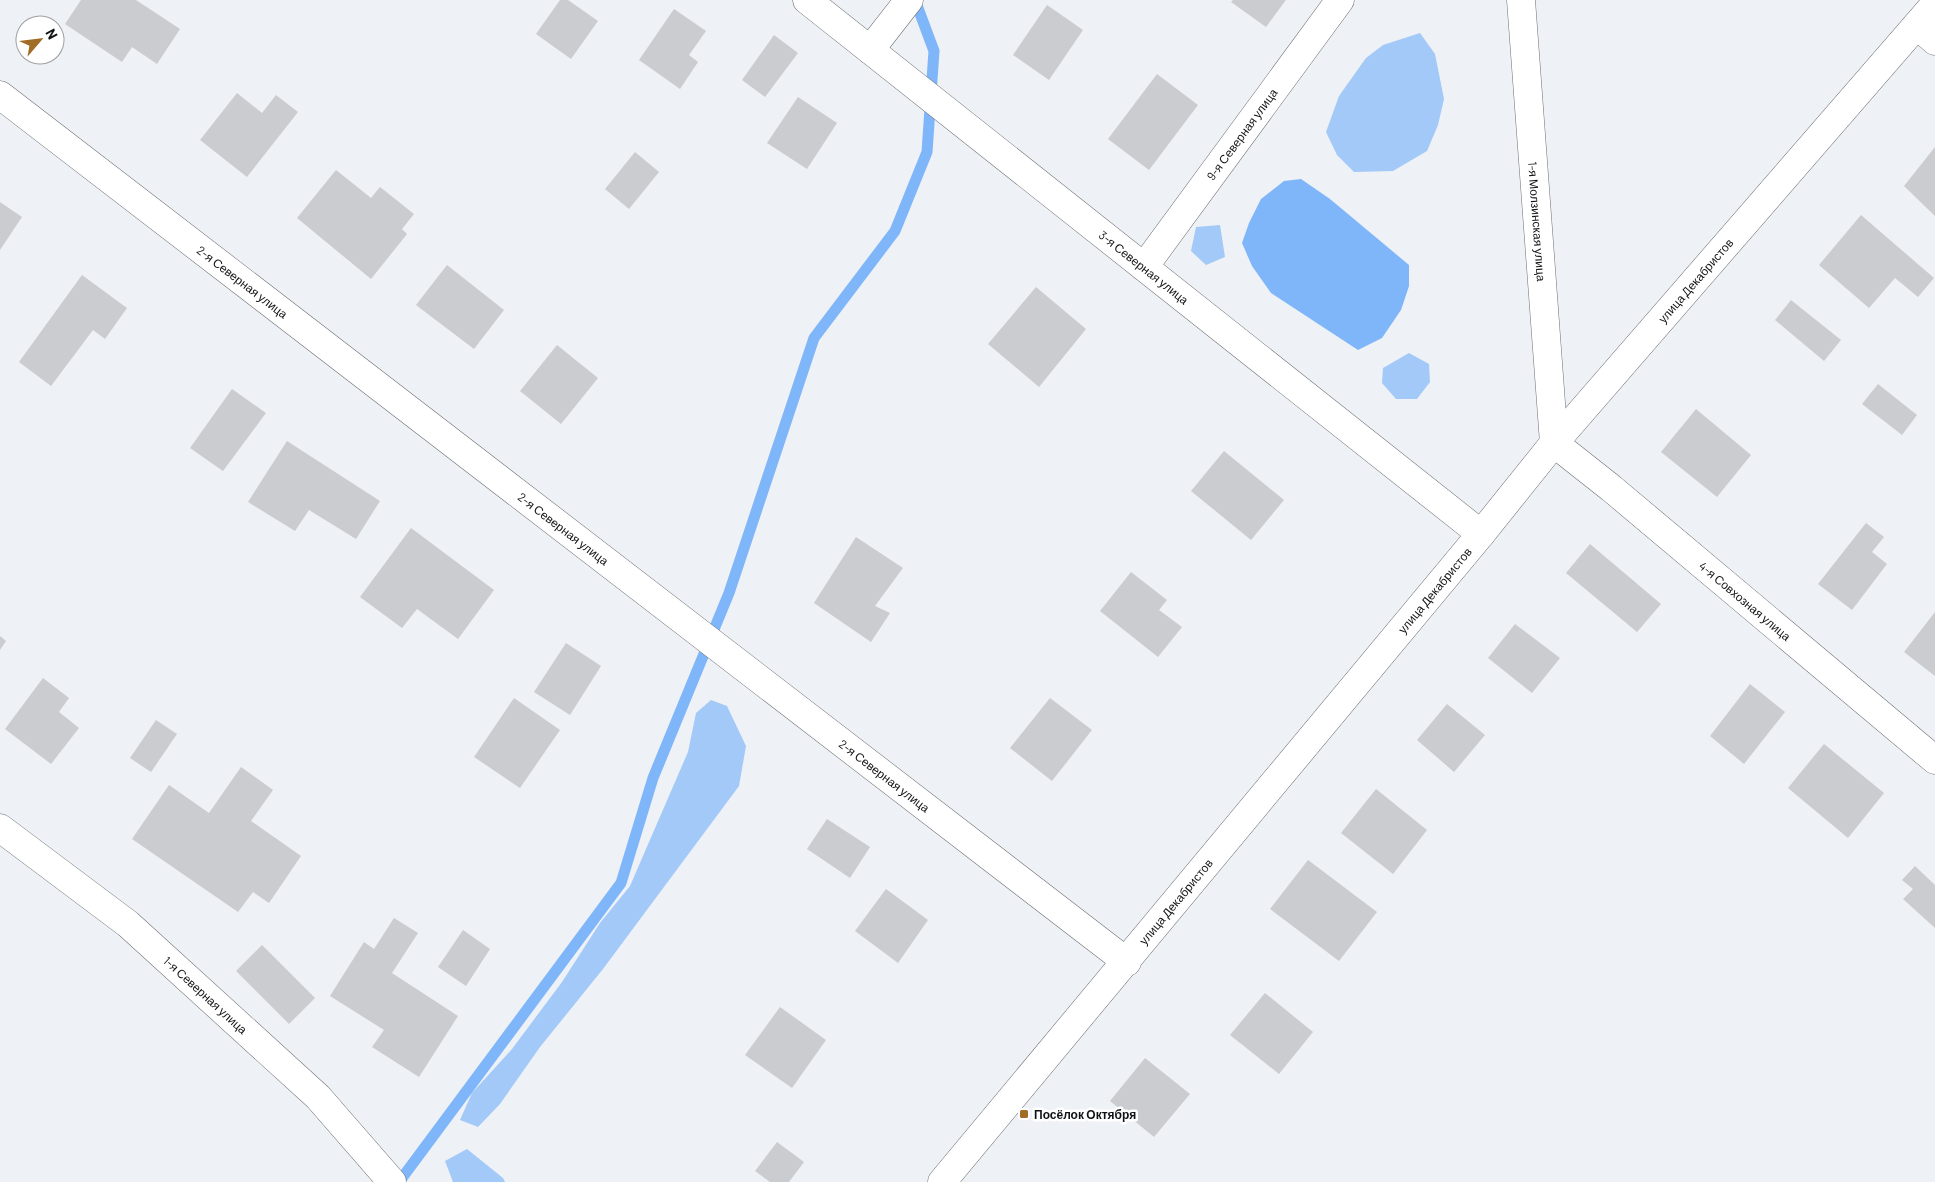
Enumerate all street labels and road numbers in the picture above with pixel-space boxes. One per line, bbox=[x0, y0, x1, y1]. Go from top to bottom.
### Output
street label: 9-я Северная улица bbox=[1203, 85, 1280, 183]
street label: 1-я Молзинская улица bbox=[1526, 161, 1549, 282]
street label: 3-я Северная улица bbox=[1097, 227, 1192, 307]
street label: улица Декабристов bbox=[1655, 235, 1736, 326]
street label: 2-я Северная улица bbox=[195, 242, 291, 321]
street label: 2-я Северная улица bbox=[516, 489, 612, 568]
street label: улица Декабристов bbox=[1395, 544, 1474, 636]
street label: 4-я Совхозная улица bbox=[1697, 558, 1794, 643]
street label: 2-я Северная улица bbox=[837, 736, 933, 815]
street label: улица Декабристов bbox=[1136, 856, 1215, 948]
street label: 1-я Северная улица bbox=[161, 953, 251, 1036]

